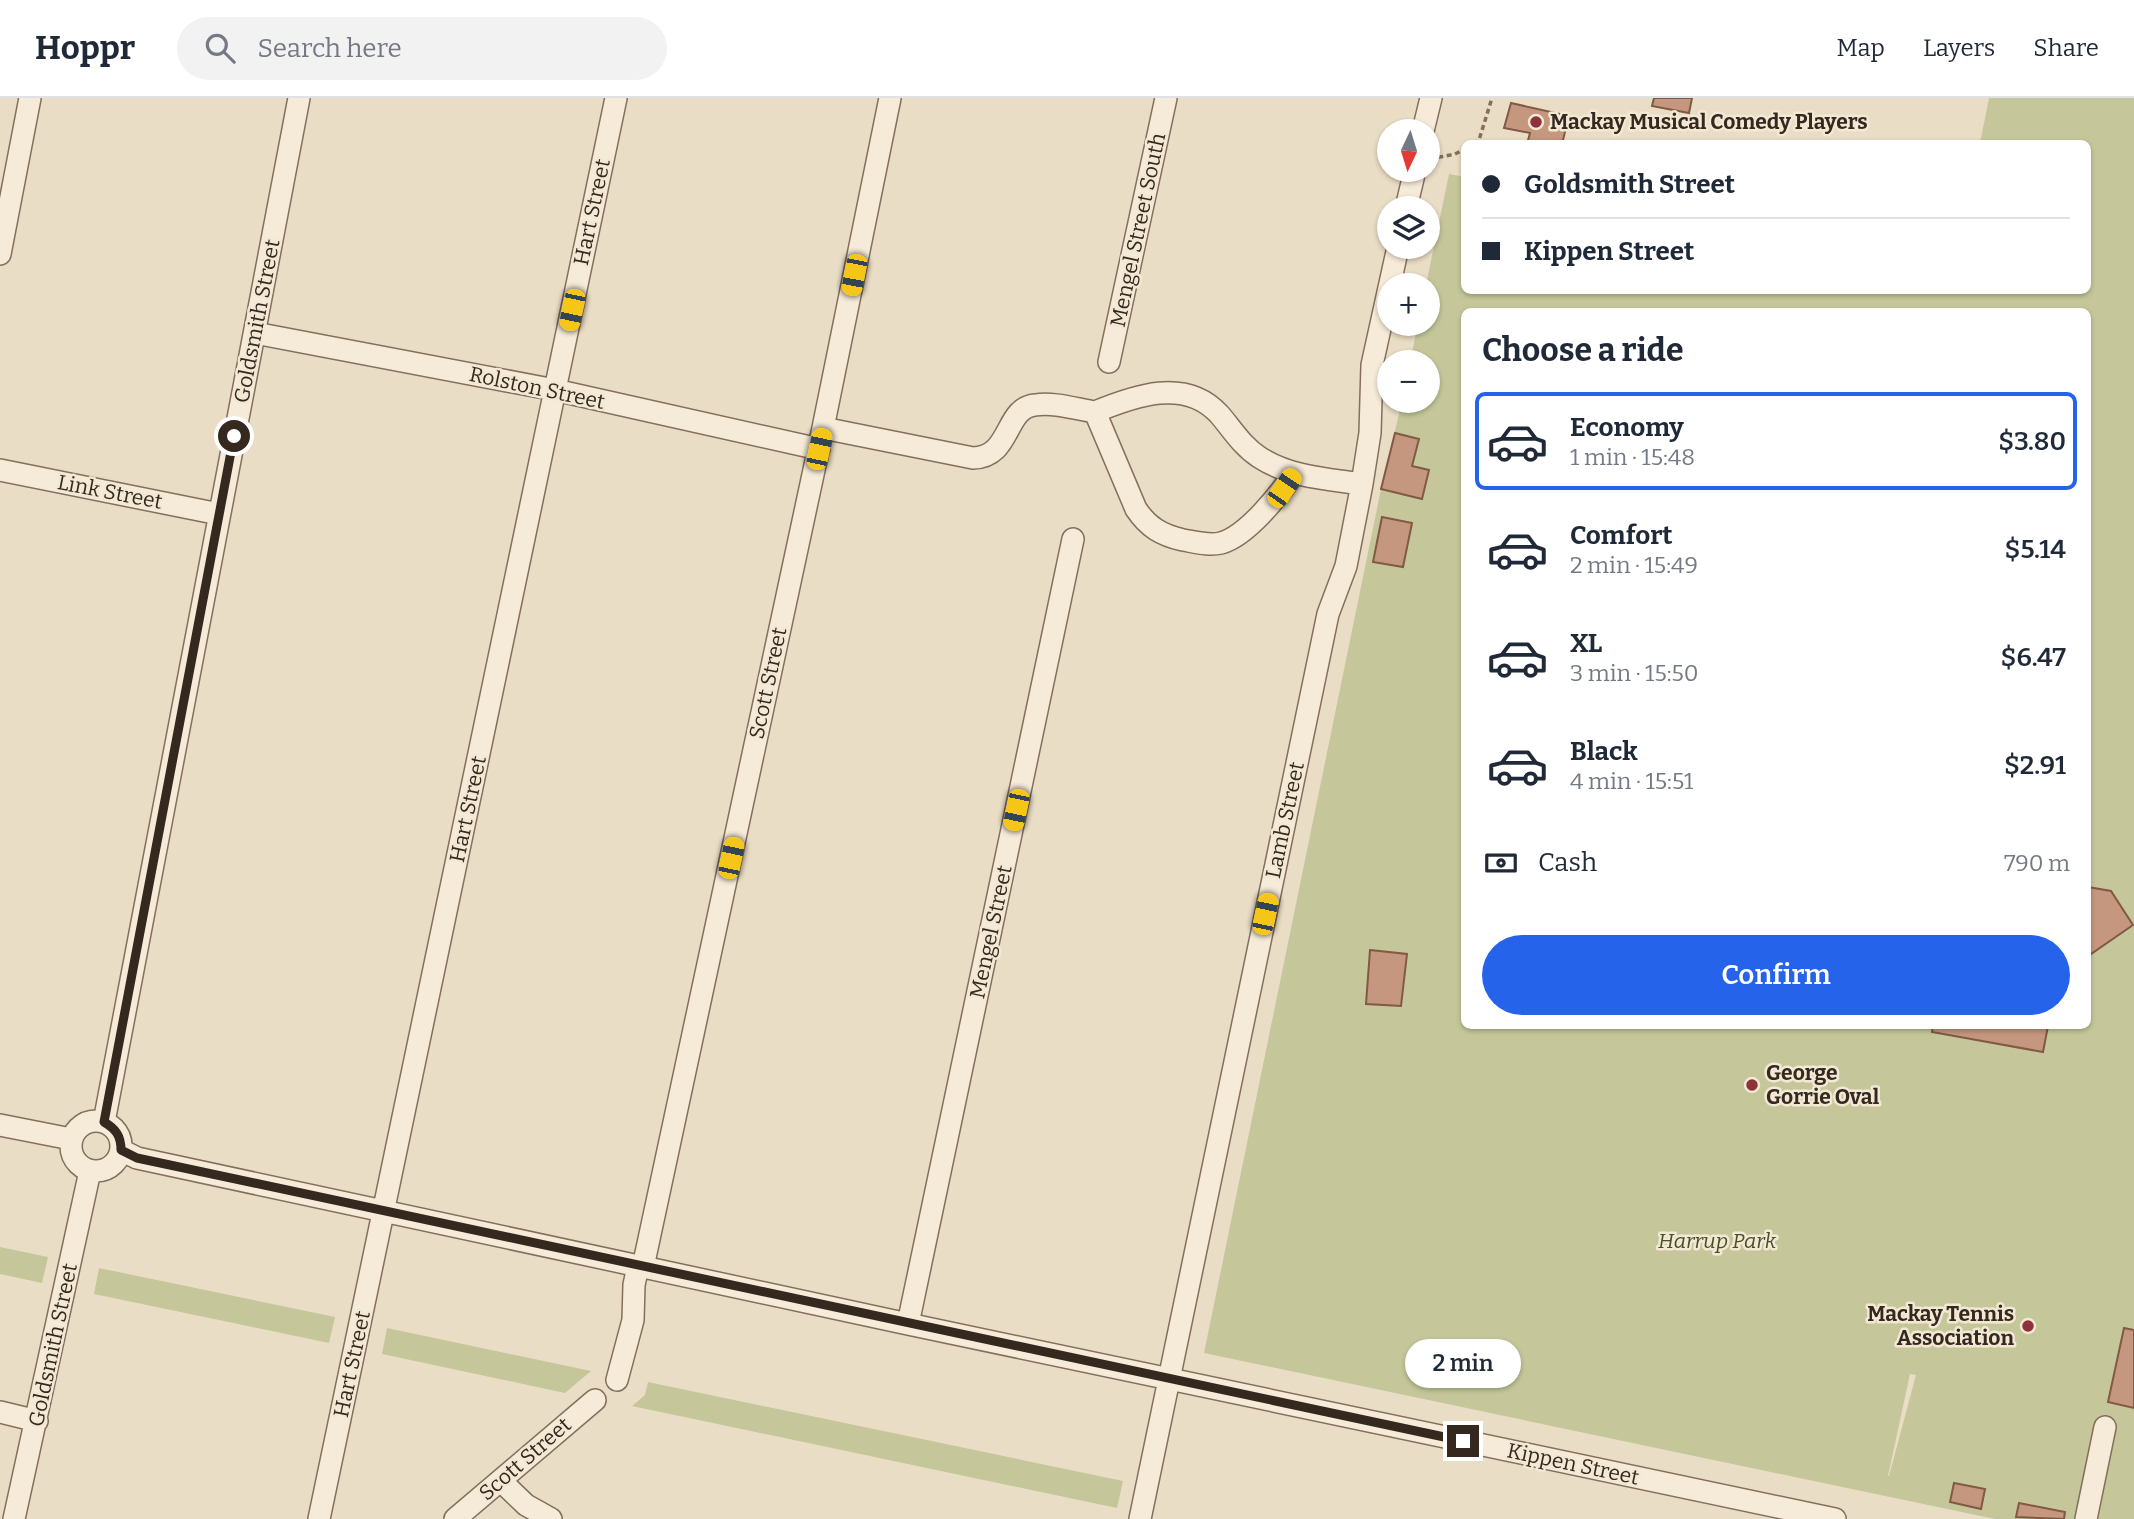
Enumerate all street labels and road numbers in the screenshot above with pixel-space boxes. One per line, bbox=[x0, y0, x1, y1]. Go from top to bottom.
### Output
street label: Mengel Street South bbox=[1105, 131, 1171, 329]
street label: Hart Street bbox=[568, 156, 616, 268]
street label: Goldsmith Street bbox=[228, 237, 286, 405]
street label: Rolston Street bbox=[467, 361, 607, 415]
street label: Link Street bbox=[55, 469, 165, 515]
street label: Scott Street bbox=[743, 624, 793, 741]
street label: Hart Street bbox=[444, 753, 492, 865]
street label: Lamb Street bbox=[1260, 759, 1310, 881]
street label: Mengel Street bbox=[964, 863, 1018, 1001]
street label: Goldsmith Street bbox=[23, 1261, 83, 1429]
street label: Hart Street bbox=[328, 1308, 376, 1420]
street label: Scott Street bbox=[474, 1412, 577, 1506]
street label: Kippen Street bbox=[1505, 1437, 1642, 1491]

